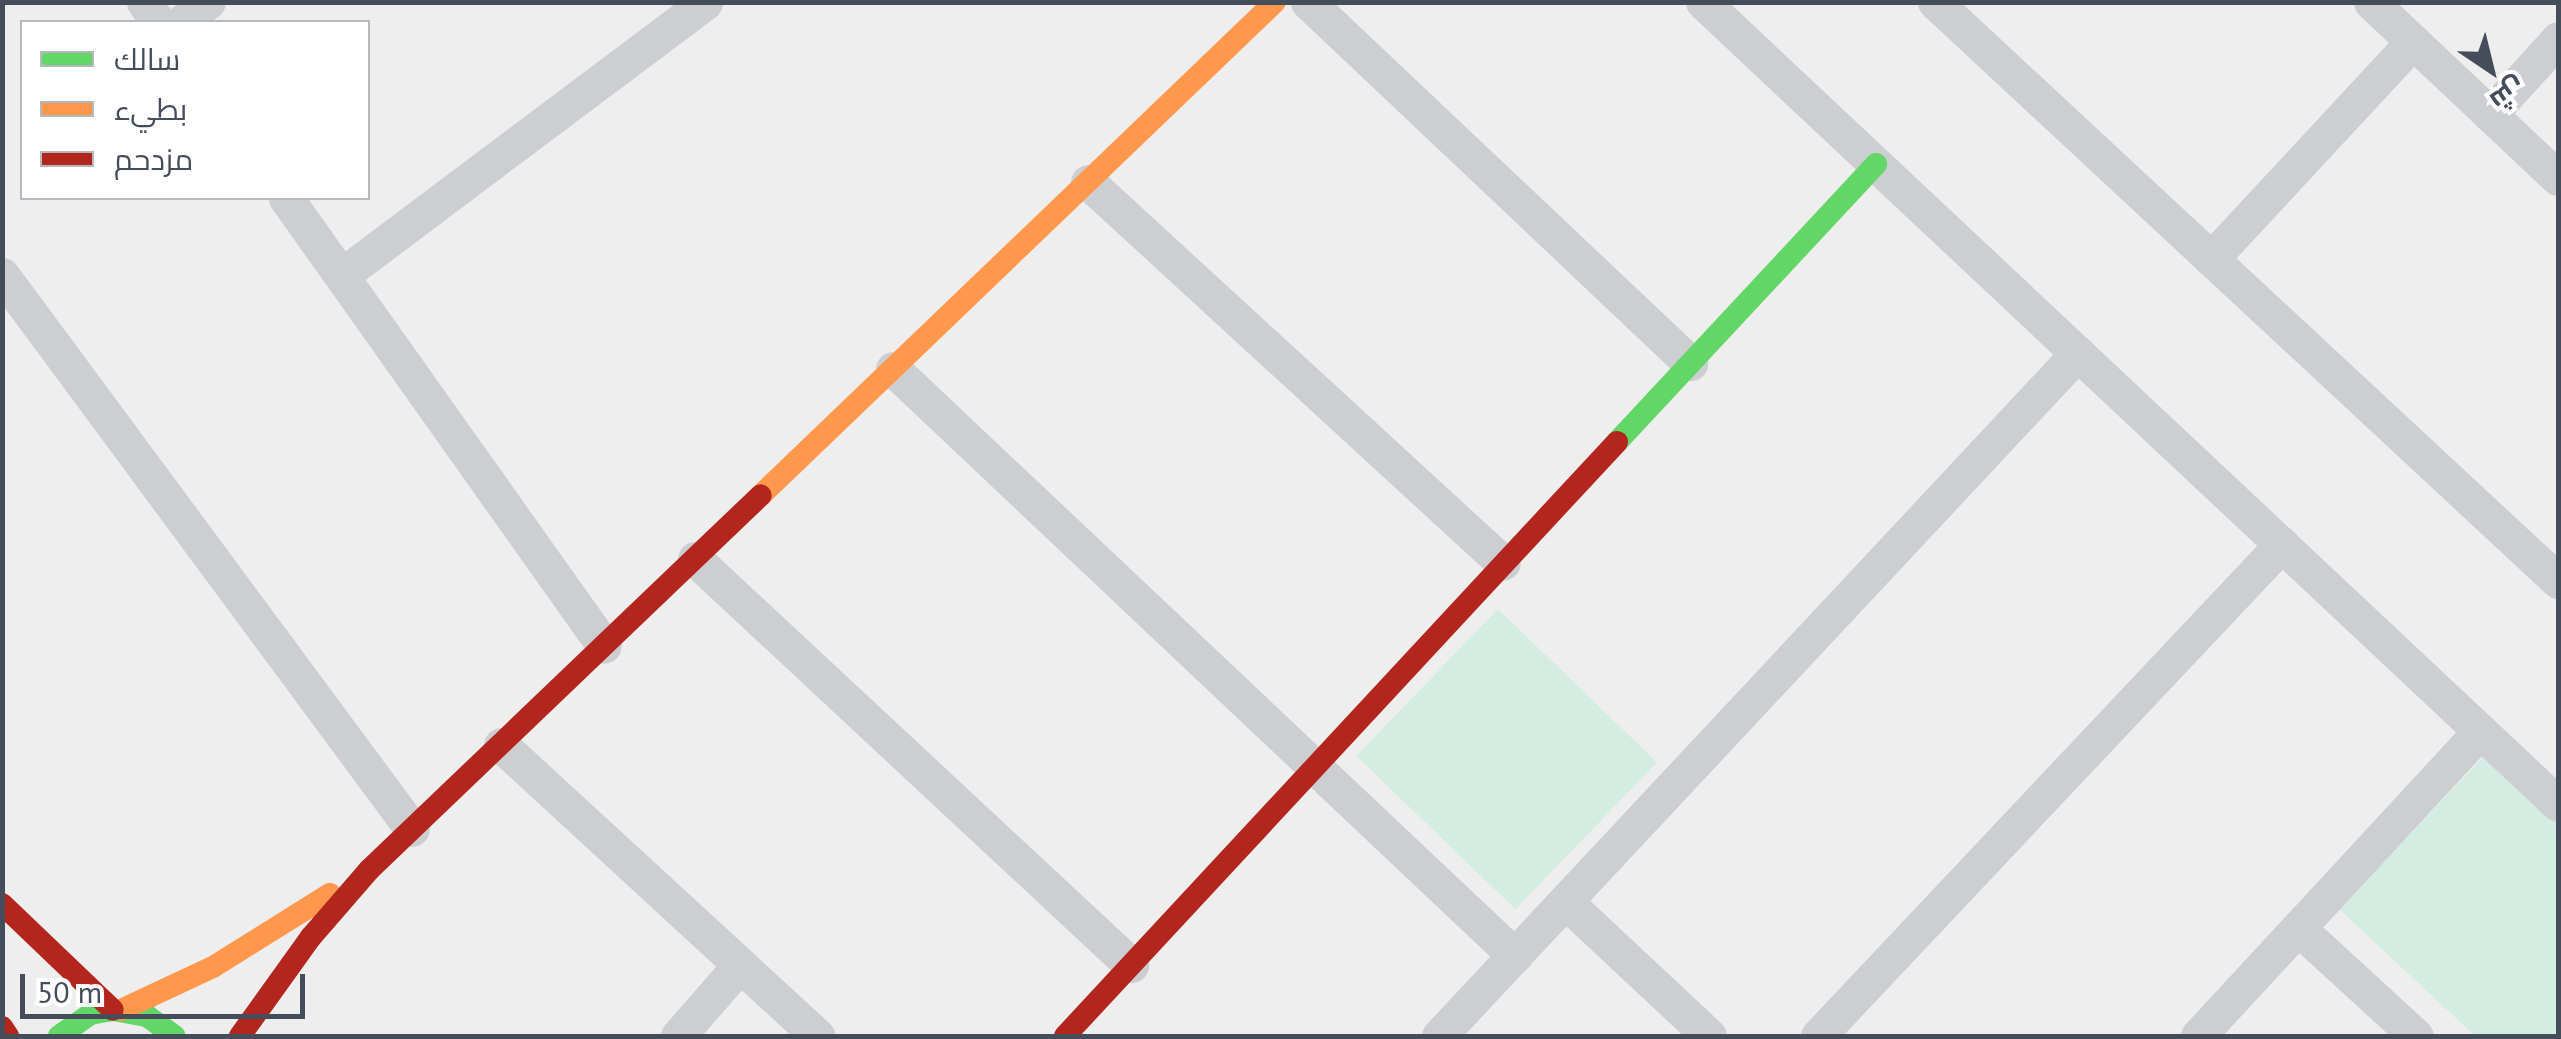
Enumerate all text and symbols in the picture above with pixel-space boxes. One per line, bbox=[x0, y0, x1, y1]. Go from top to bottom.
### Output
legend bbox=[20, 20, 370, 200]
north arrow bbox=[2441, 20, 2541, 120]
text: سالك bbox=[114, 39, 180, 78]
text: ش bbox=[2483, 70, 2534, 120]
text: بطيء bbox=[114, 89, 187, 128]
text: مزدحم bbox=[114, 139, 193, 178]
scale bar bbox=[25, 954, 310, 1016]
text: 50 m bbox=[37, 972, 102, 1011]

